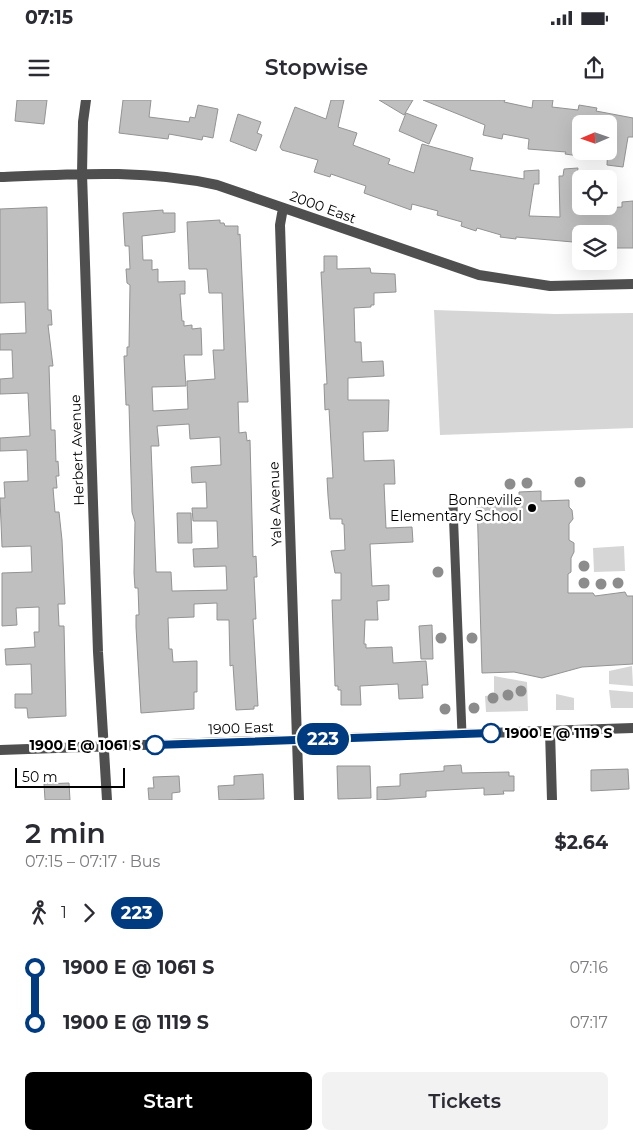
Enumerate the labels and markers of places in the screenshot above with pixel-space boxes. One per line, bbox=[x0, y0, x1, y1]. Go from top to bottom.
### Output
place label: Bonneville Elementary School bbox=[390, 491, 522, 525]
marker: Bonneville Elementary School bbox=[526, 502, 538, 514]
marker: 1900 E @ 1119 S bbox=[481, 723, 501, 743]
place label: 1900 E @ 1119 S bbox=[505, 724, 613, 742]
marker: 1900 E @ 1061 S bbox=[145, 735, 165, 755]
place label: 1900 E @ 1061 S bbox=[30, 736, 141, 754]

